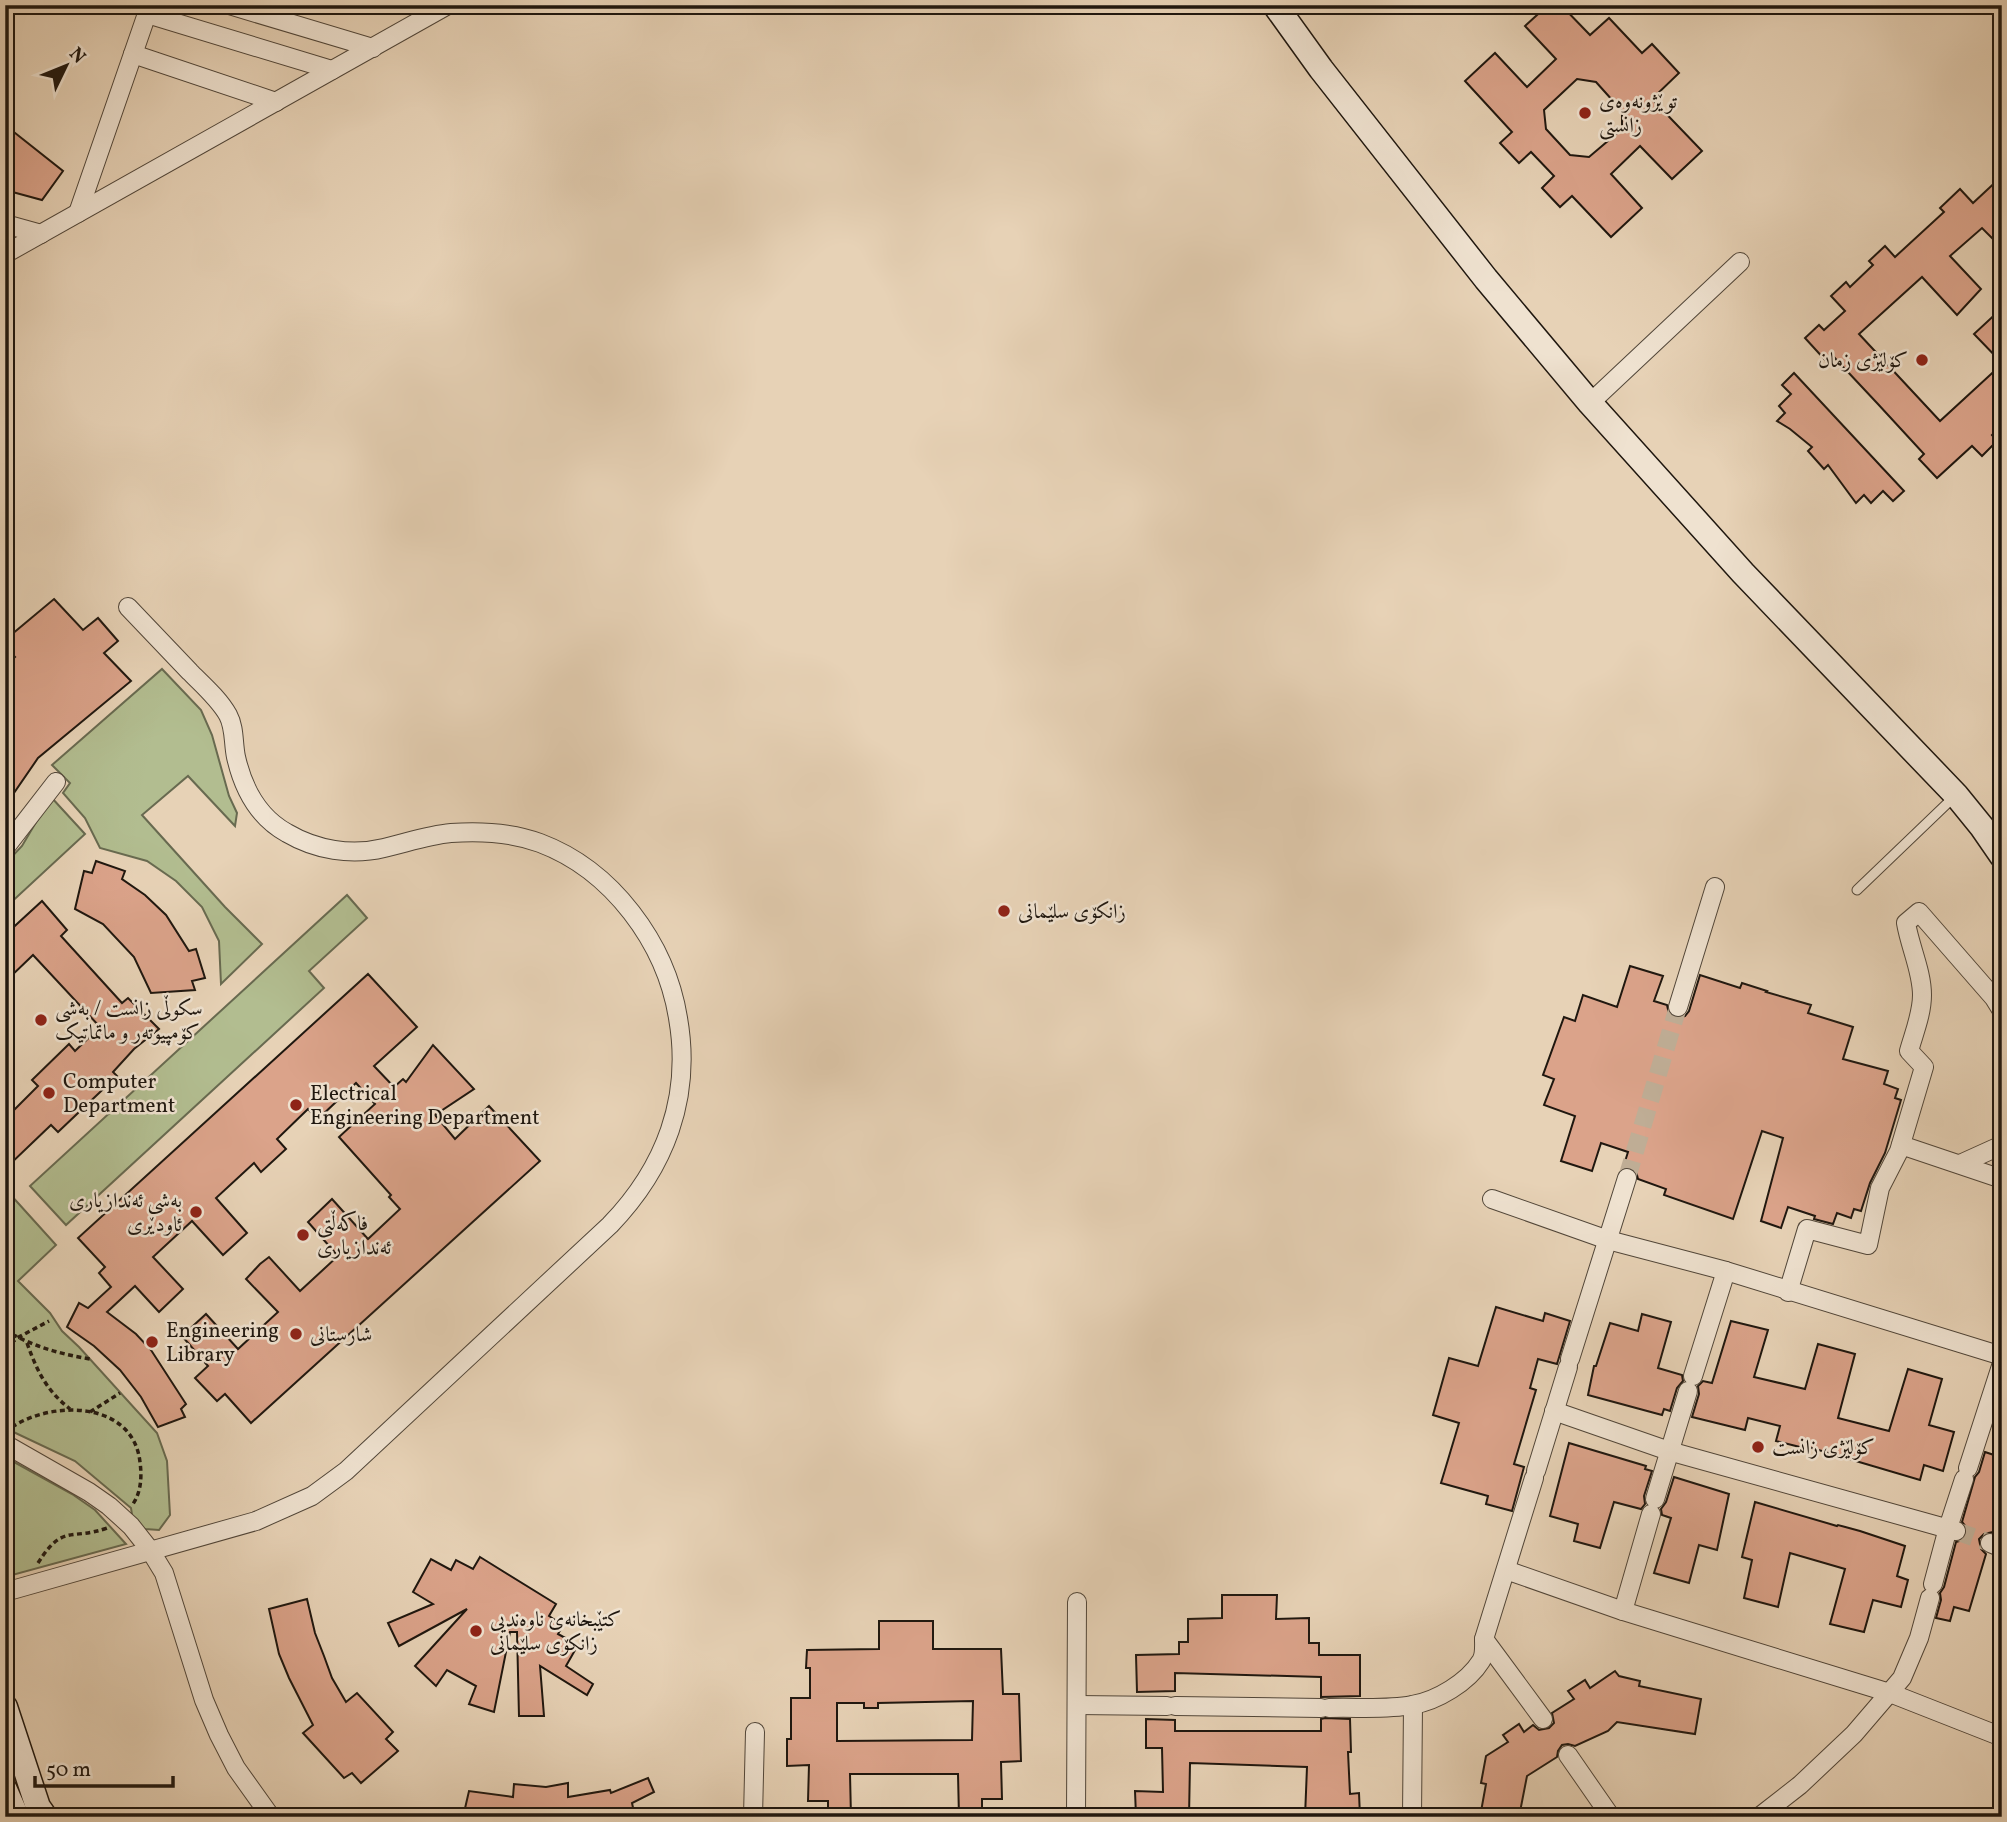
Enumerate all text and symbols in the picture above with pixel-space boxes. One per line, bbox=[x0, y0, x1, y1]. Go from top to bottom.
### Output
north arrow bbox=[32, 32, 102, 102]
text: N bbox=[63, 42, 91, 70]
place label: توێژونەوەی زانستی bbox=[1599, 88, 1678, 141]
marker: توێژونەوەی زانستی bbox=[1577, 105, 1593, 121]
place label: کۆلێژی زمان bbox=[1818, 347, 1908, 376]
marker: کۆلێژی زمان bbox=[1914, 352, 1930, 368]
place label: زانکۆی سلێمانی bbox=[1018, 898, 1126, 927]
marker: زانکۆی سلێمانی bbox=[996, 903, 1012, 919]
place label: سکوڵی زانست / بەشی کۆمپیوتەر و ماتماتیک bbox=[55, 995, 203, 1048]
marker: سکوڵی زانست / بەشی کۆمپیوتەر و ماتماتیک bbox=[33, 1012, 49, 1028]
place label: Computer Department bbox=[63, 1068, 175, 1121]
place label: Electrical Engineering Department bbox=[310, 1080, 540, 1133]
marker: Computer Department bbox=[41, 1085, 57, 1101]
marker: Electrical Engineering Department bbox=[288, 1097, 304, 1113]
place label: بەشی ئەندازیاری ئاودێری bbox=[69, 1187, 183, 1240]
marker: بەشی ئەندازیاری ئاودێری bbox=[188, 1204, 204, 1220]
place label: فاکەڵتی ئەندازیاری bbox=[317, 1210, 392, 1263]
marker: فاکەڵتی ئەندازیاری bbox=[295, 1227, 311, 1243]
place label: Engineering Library bbox=[166, 1317, 279, 1370]
place label: شارستانی bbox=[310, 1321, 372, 1350]
marker: شارستانی bbox=[288, 1326, 304, 1342]
marker: Engineering Library bbox=[144, 1334, 160, 1350]
place label: کۆلێژی زانست bbox=[1772, 1434, 1875, 1463]
marker: کۆلێژی زانست bbox=[1750, 1439, 1766, 1455]
place label: کتێبخانەی ناوەندیی زانکۆی سلێمانی bbox=[490, 1606, 621, 1659]
marker: کتێبخانەی ناوەندیی زانکۆی سلێمانی bbox=[468, 1623, 484, 1639]
scale bar bbox=[35, 1745, 173, 1789]
text: 50 m bbox=[46, 1756, 91, 1785]

